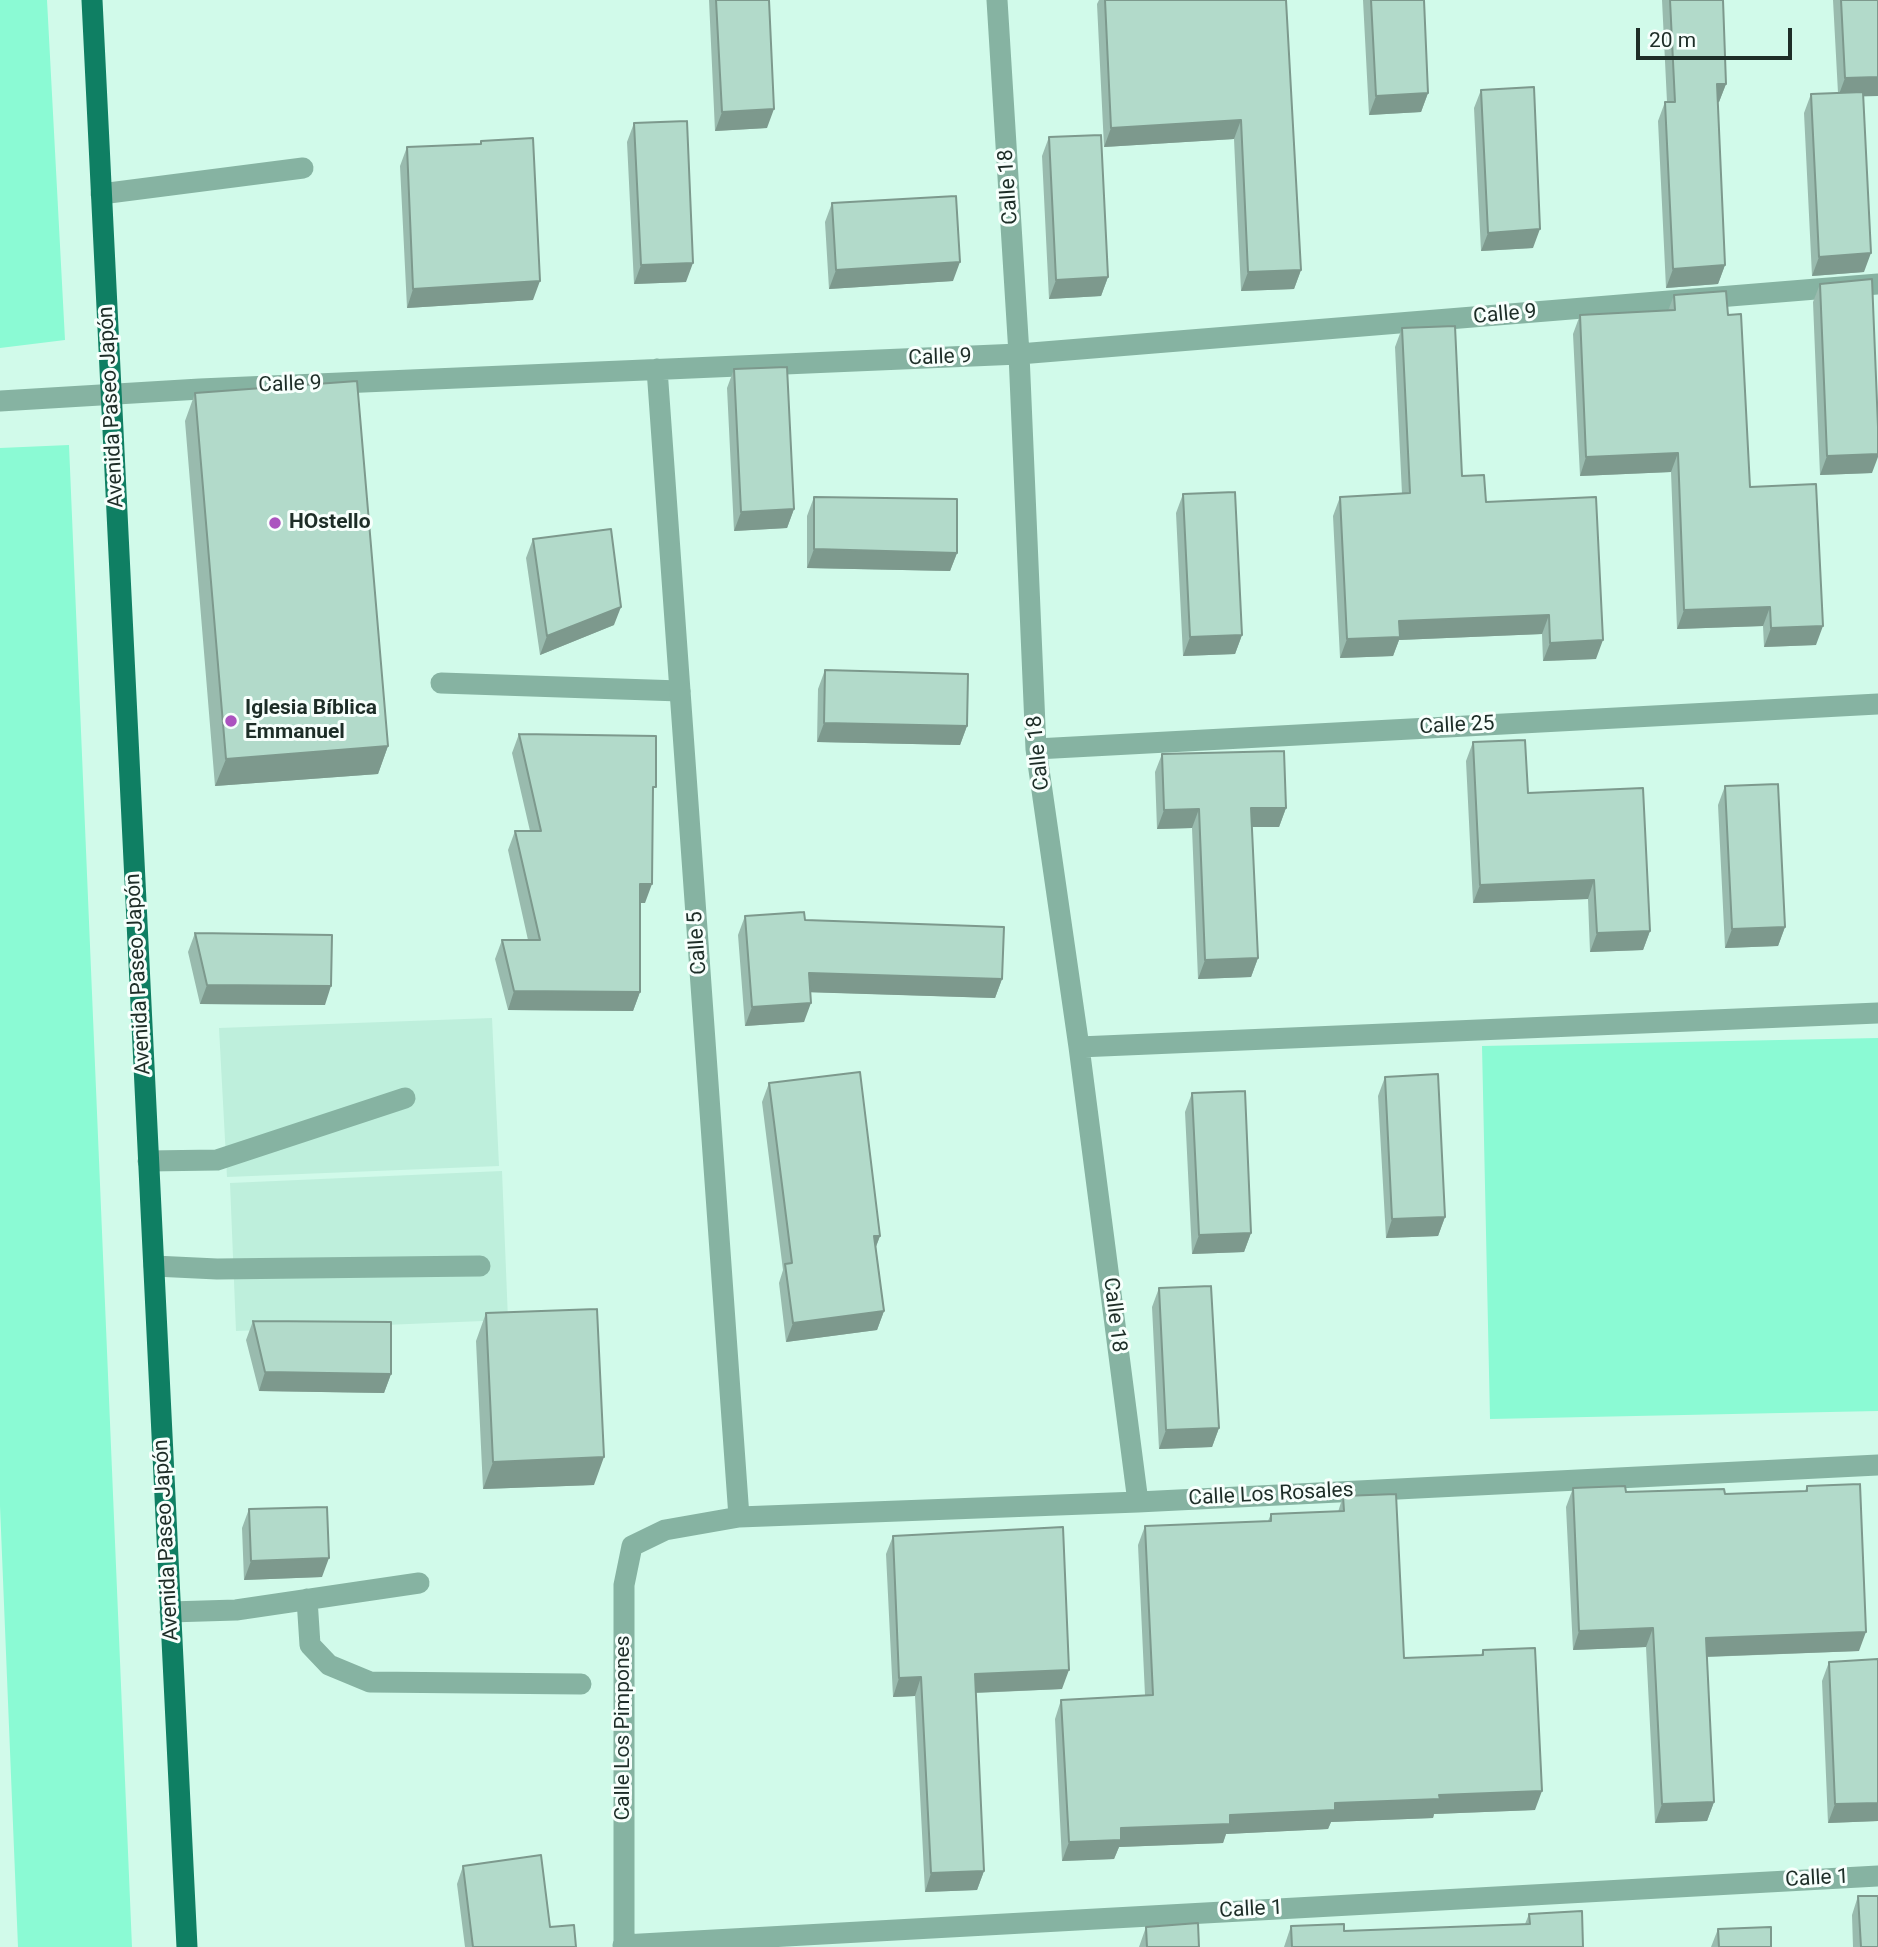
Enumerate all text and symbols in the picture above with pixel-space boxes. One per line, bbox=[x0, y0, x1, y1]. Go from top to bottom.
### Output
scale bar bbox=[1640, 14, 1796, 58]
text: 20 m bbox=[1649, 28, 1696, 52]
street label: Calle 18 bbox=[994, 149, 1024, 225]
street label: Calle 9 bbox=[1472, 300, 1538, 330]
street label: Avenida Paseo Japón bbox=[94, 306, 130, 508]
street label: Calle 9 bbox=[908, 344, 972, 372]
street label: Calle 9 bbox=[258, 371, 322, 399]
place label: HOstello bbox=[289, 510, 371, 536]
marker: HOstello bbox=[267, 515, 283, 531]
place label: Iglesia Bíblica Emmanuel bbox=[245, 696, 377, 746]
street label: Calle 25 bbox=[1419, 711, 1495, 741]
marker: Iglesia Bíblica Emmanuel bbox=[223, 713, 239, 729]
street label: Calle 18 bbox=[1023, 714, 1055, 792]
street label: Avenida Paseo Japón bbox=[121, 873, 157, 1075]
street label: Calle 5 bbox=[683, 910, 713, 976]
street label: Calle 18 bbox=[1097, 1276, 1131, 1354]
street label: Avenida Paseo Japón bbox=[149, 1439, 185, 1641]
street label: Calle Los Rosales bbox=[1188, 1478, 1354, 1512]
street label: Calle Los Pimpones bbox=[611, 1635, 637, 1821]
street label: Calle 1 bbox=[1785, 1865, 1849, 1893]
street label: Calle 1 bbox=[1219, 1896, 1283, 1924]

